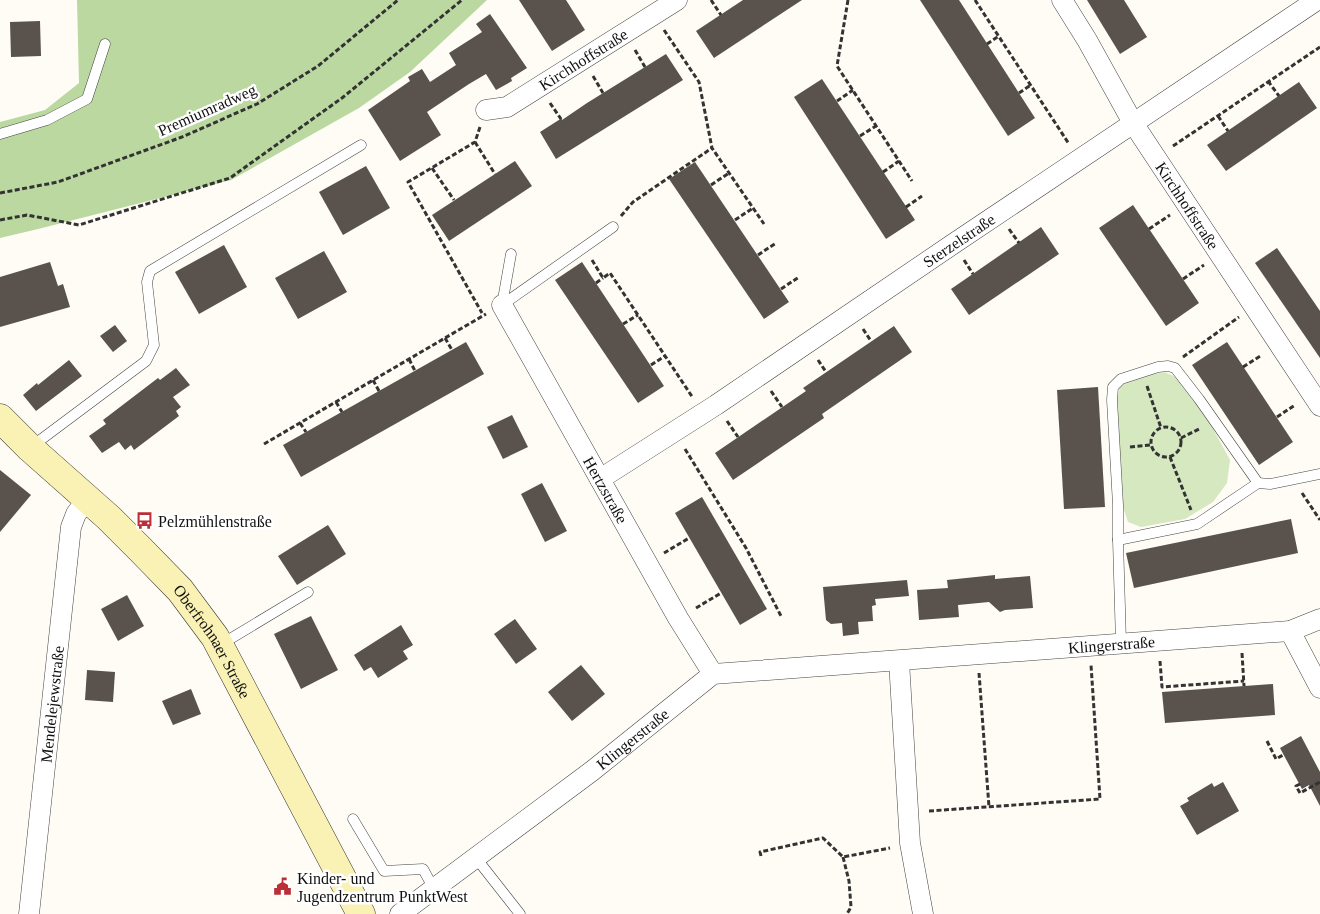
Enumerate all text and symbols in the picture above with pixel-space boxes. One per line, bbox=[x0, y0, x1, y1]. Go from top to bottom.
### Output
street label: Kirchhoffstraße bbox=[536, 25, 630, 93]
street label: Premiumradweg bbox=[155, 81, 259, 140]
street label: Kirchhoffstraße bbox=[1153, 159, 1222, 252]
street label: Sterzelstraße bbox=[920, 210, 998, 270]
street label: Hertzstraße bbox=[580, 453, 631, 526]
bus stop icon: Pelzmühlenstraße bbox=[134, 511, 154, 531]
place label: Pelzmühlenstraße bbox=[158, 513, 272, 530]
street label: Oberfrohnaer Straße bbox=[170, 581, 254, 701]
street label: Klingerstraße bbox=[1067, 633, 1155, 656]
street label: Mendelejewstraße bbox=[37, 645, 67, 763]
street label: Klingerstraße bbox=[593, 705, 672, 773]
place label: Kinder- und Jugendzentrum PunktWest bbox=[297, 870, 468, 906]
public building icon: Kinder- und Jugendzentrum PunktWest bbox=[273, 877, 293, 897]

